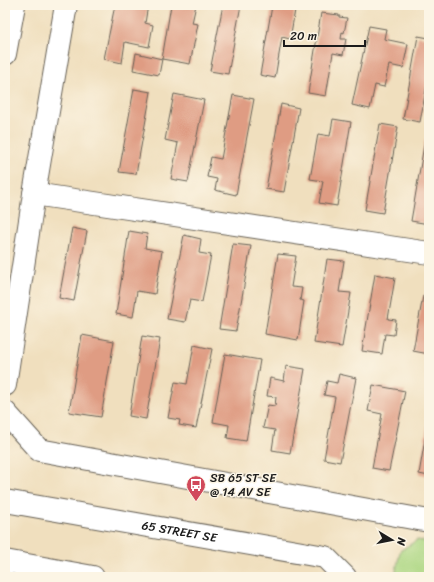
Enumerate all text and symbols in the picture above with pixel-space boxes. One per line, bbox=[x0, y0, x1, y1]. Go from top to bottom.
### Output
scale bar bbox=[284, 22, 365, 48]
text: 20 m bbox=[290, 25, 317, 47]
place label: SB 65 ST SE @ 14 AV SE bbox=[210, 467, 277, 503]
bus stop icon: SB 65 ST SE @ 14 AV SE bbox=[185, 474, 207, 502]
street label: 65 STREET SE bbox=[140, 514, 220, 549]
north arrow bbox=[372, 520, 412, 560]
text: N bbox=[391, 535, 412, 547]

